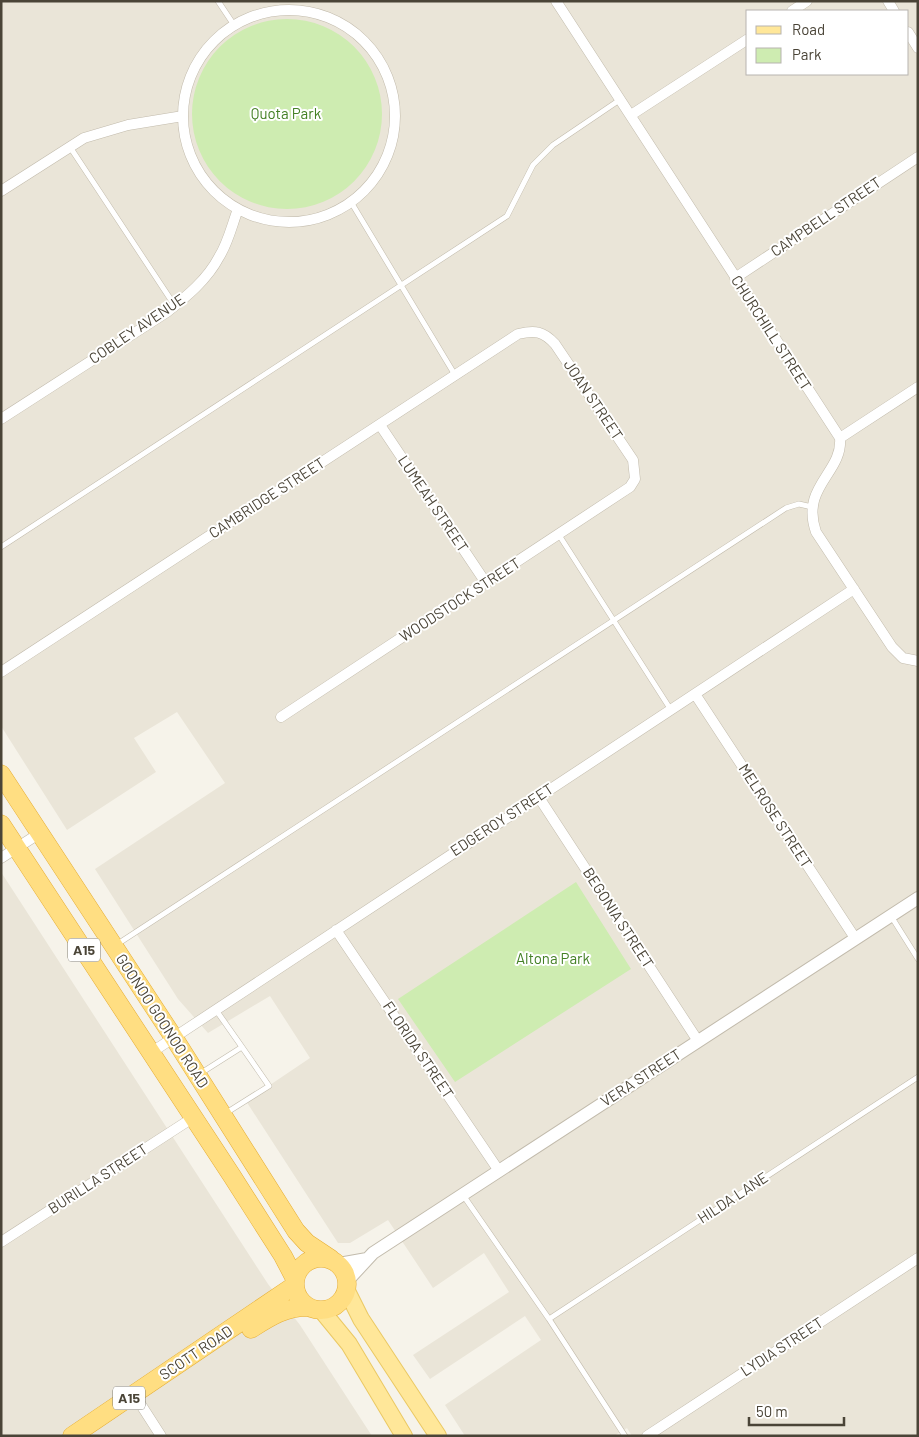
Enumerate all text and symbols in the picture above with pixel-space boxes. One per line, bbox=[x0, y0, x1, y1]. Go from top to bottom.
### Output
legend bbox=[746, 10, 909, 75]
text: Road bbox=[792, 20, 825, 38]
text: Park bbox=[792, 45, 822, 63]
park label: Quota Park bbox=[251, 104, 322, 122]
street label: CAMPBELL STREET bbox=[767, 173, 884, 260]
street label: CHURCHILL STREET bbox=[728, 272, 816, 393]
street label: COBLEY AVENUE bbox=[85, 289, 188, 367]
street label: JOAN STREET bbox=[560, 356, 627, 443]
street label: LUMEAH STREET bbox=[395, 452, 473, 555]
street label: CAMBRIDGE STREET bbox=[205, 453, 328, 541]
street label: WOODSTOCK STREET bbox=[396, 553, 523, 645]
street label: MELROSE STREET bbox=[735, 760, 816, 871]
street label: EDGEROY STREET bbox=[447, 779, 556, 859]
street label: BEGONIA STREET bbox=[580, 864, 658, 971]
road number: A15 bbox=[68, 938, 100, 962]
park label: Altona Park bbox=[516, 949, 591, 967]
street label: GOONOO GOONOO ROAD bbox=[113, 950, 213, 1091]
street label: FLORIDA STREET bbox=[380, 997, 458, 1101]
street label: VERA STREET bbox=[597, 1044, 684, 1110]
street label: BURILLA STREET bbox=[44, 1139, 151, 1217]
street label: HILDA LANE bbox=[694, 1168, 771, 1227]
street label: LYDIA STREET bbox=[737, 1313, 826, 1379]
street label: SCOTT ROAD bbox=[156, 1321, 235, 1383]
road number: A15 bbox=[113, 1386, 145, 1410]
scale bar bbox=[749, 1394, 844, 1426]
text: 50 m bbox=[756, 1402, 788, 1420]

